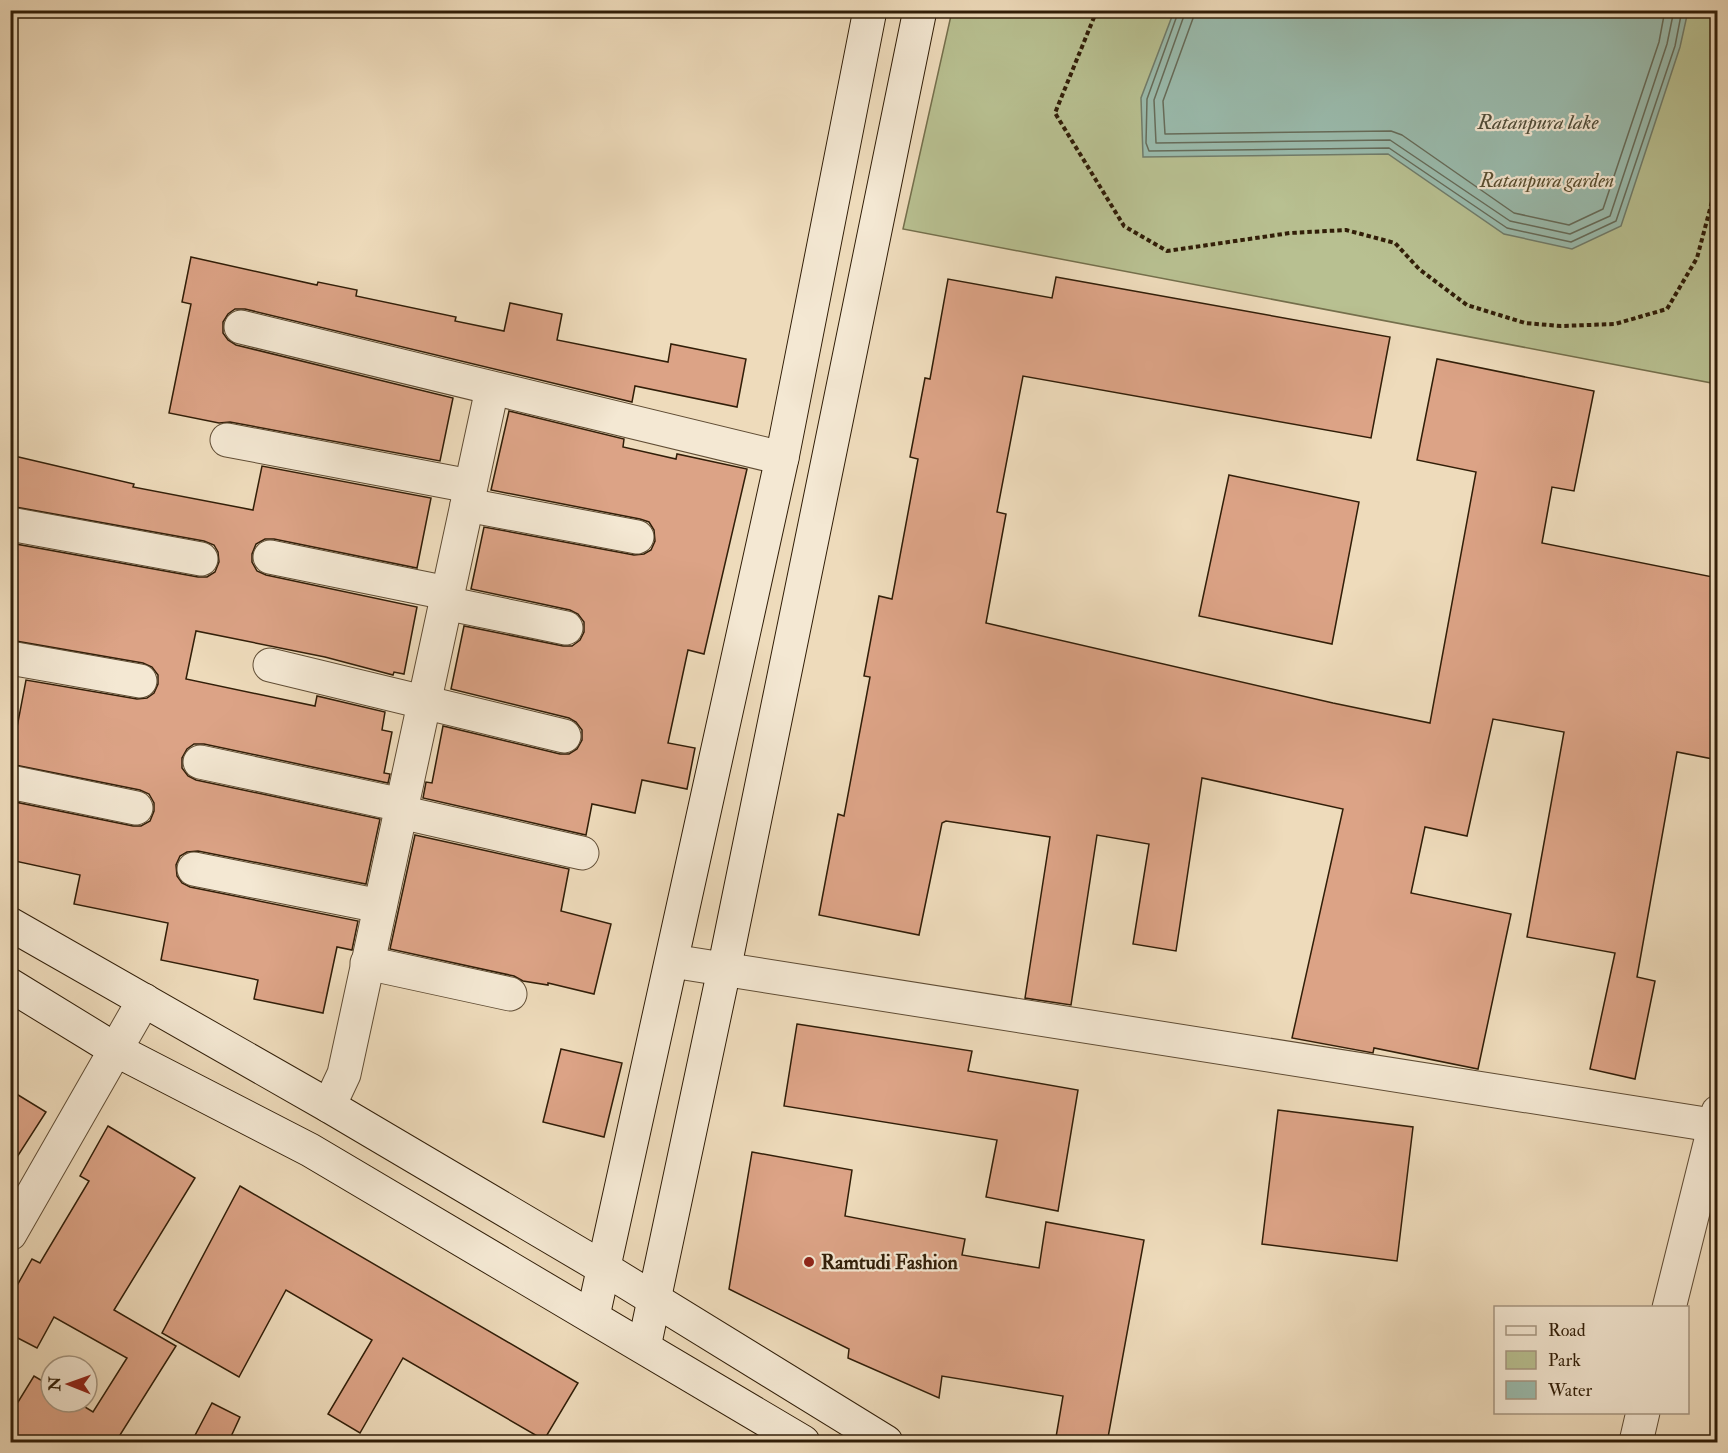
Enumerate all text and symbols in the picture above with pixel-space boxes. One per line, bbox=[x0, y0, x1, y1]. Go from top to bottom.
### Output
water label: Ratanpura lake bbox=[1477, 109, 1599, 136]
park label: Ratanpura garden bbox=[1479, 168, 1614, 193]
place label: Ramtudi Fashion bbox=[821, 1250, 958, 1275]
marker: Ramtudi Fashion bbox=[802, 1255, 816, 1269]
legend bbox=[1494, 1306, 1689, 1414]
text: Road bbox=[1548, 1319, 1586, 1342]
text: Park bbox=[1548, 1349, 1581, 1372]
north arrow bbox=[39, 1354, 99, 1414]
text: N bbox=[45, 1376, 65, 1392]
text: Water bbox=[1547, 1379, 1592, 1402]

